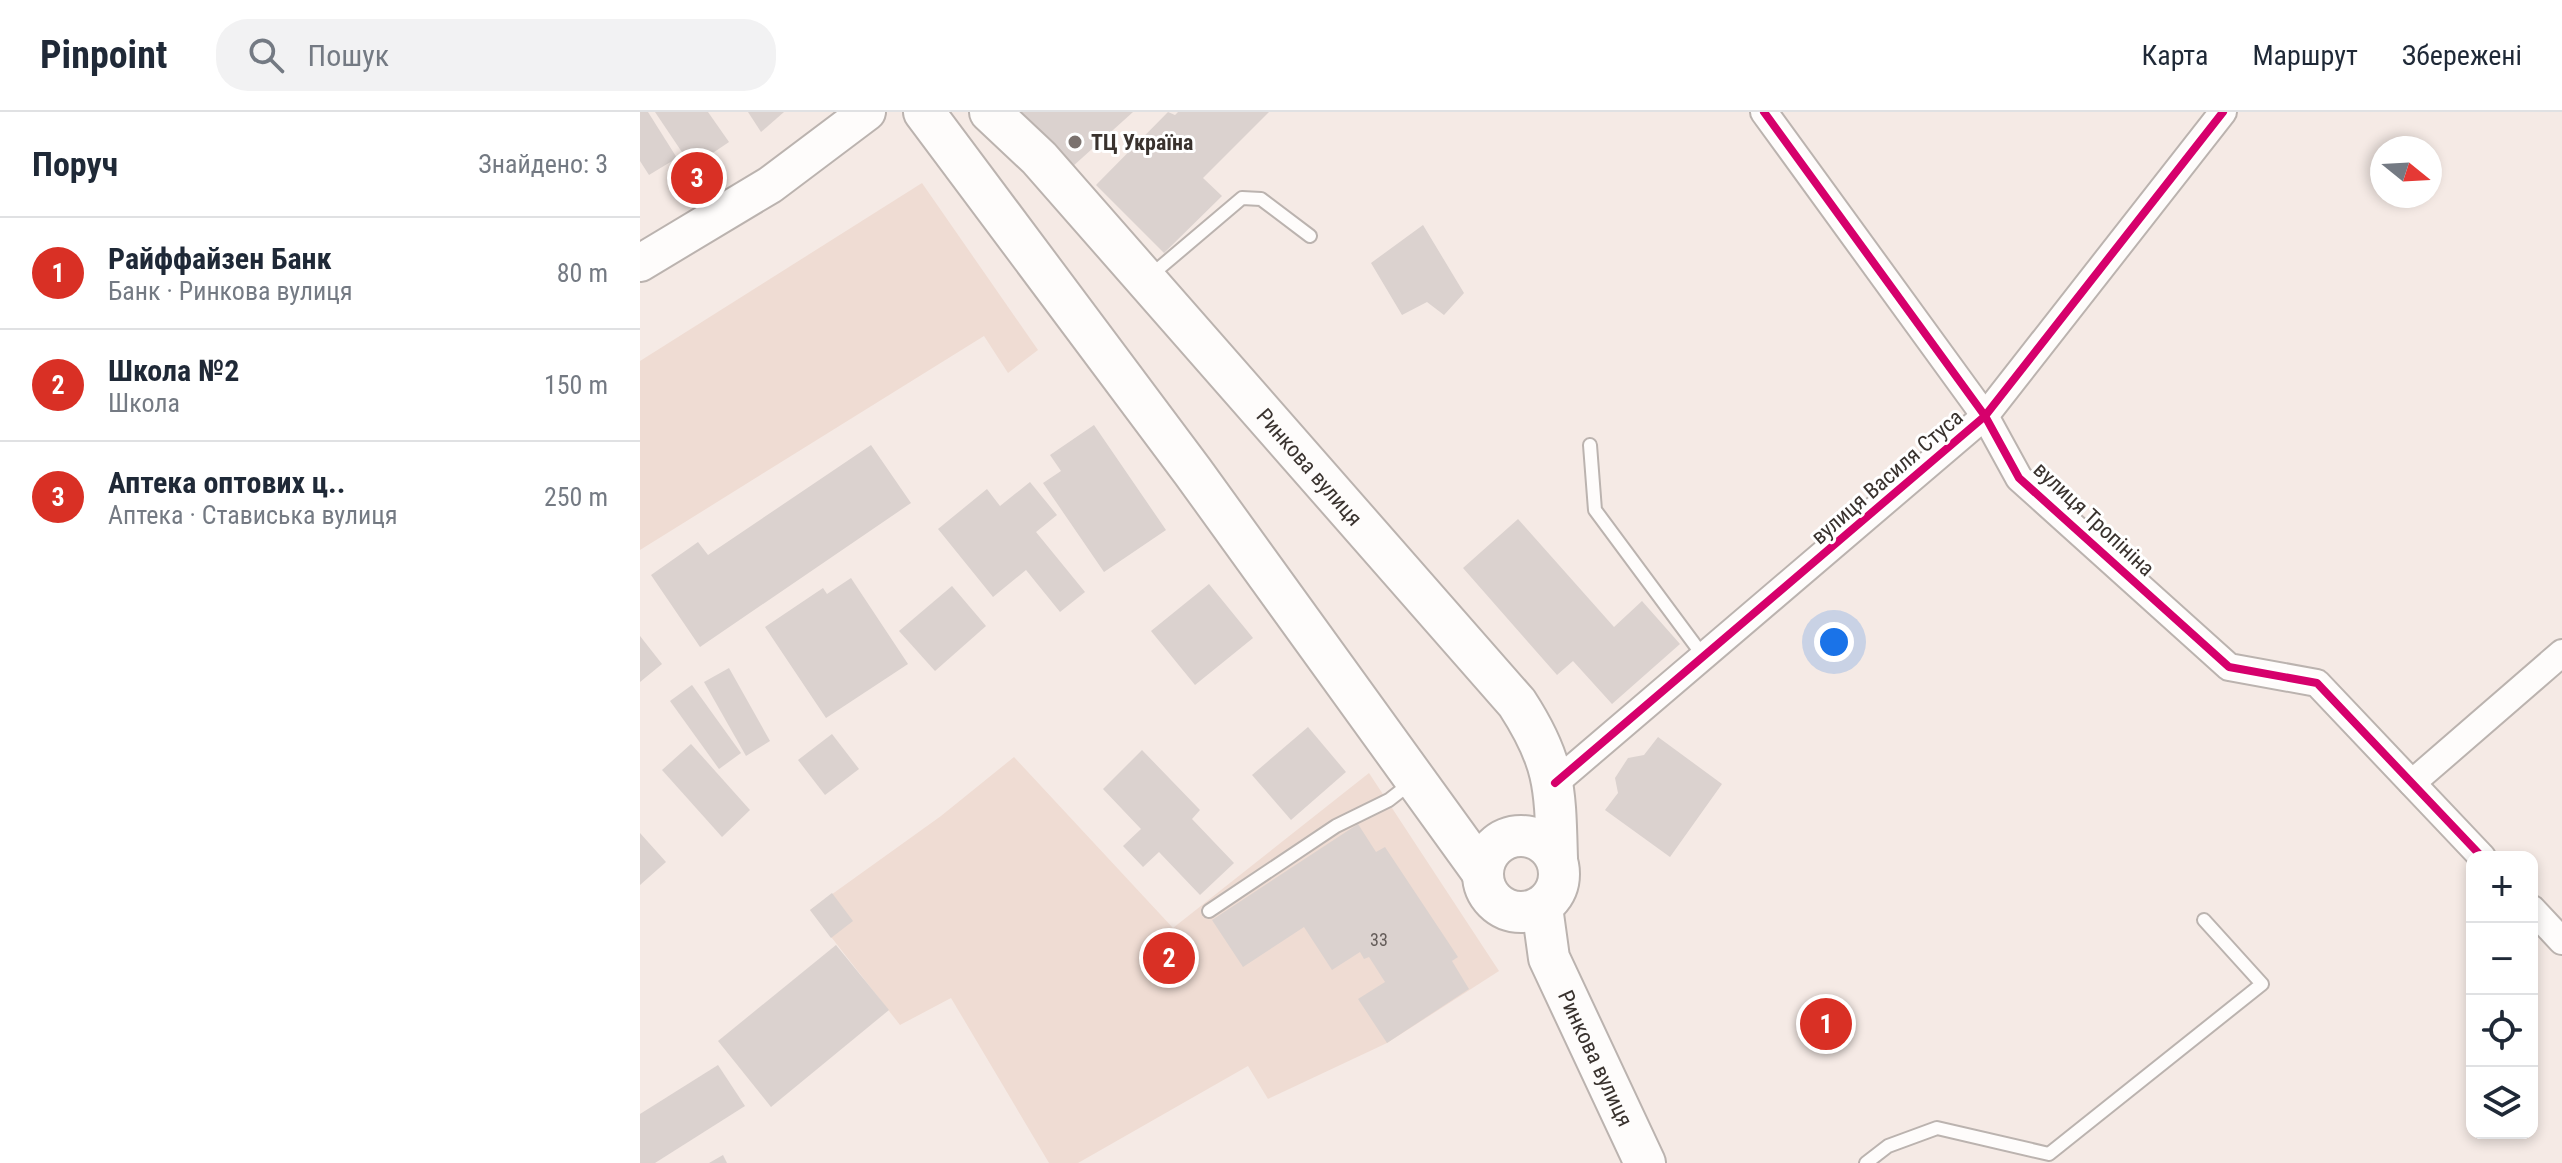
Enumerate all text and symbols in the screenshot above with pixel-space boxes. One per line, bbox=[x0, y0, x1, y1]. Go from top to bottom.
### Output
search box bbox=[216, 19, 776, 91]
text: Pinpoint bbox=[40, 33, 168, 77]
icon: search bbox=[244, 33, 288, 77]
text: Пошук bbox=[308, 38, 389, 73]
text: Карта bbox=[2142, 39, 2208, 72]
text: Маршрут bbox=[2252, 39, 2358, 72]
text: Збережені bbox=[2402, 39, 2522, 72]
place label: ТЦ Україна bbox=[1091, 130, 1193, 155]
marker: ТЦ Україна bbox=[1066, 133, 1084, 151]
north arrow bbox=[2370, 136, 2442, 208]
text: Поруч bbox=[32, 144, 118, 184]
pin: 3 bbox=[671, 148, 723, 208]
text: Знайдено: 3 bbox=[478, 149, 608, 179]
text: Райффайзен Банк bbox=[108, 241, 332, 276]
text: 1 bbox=[51, 258, 65, 288]
text: 80 m bbox=[557, 258, 608, 288]
text: Банк · Ринкова вулиця bbox=[108, 276, 353, 306]
text: Школа №2 bbox=[108, 353, 239, 388]
text: 2 bbox=[51, 370, 65, 400]
text: 150 m bbox=[544, 370, 608, 400]
text: Школа bbox=[108, 388, 180, 418]
street label: Ринкова вулиця bbox=[1252, 403, 1368, 530]
street label: вулиця Василя Стуса bbox=[1806, 405, 1968, 549]
street label: вулиця Тропініна bbox=[2029, 457, 2159, 581]
text: Аптека оптових ц.. bbox=[108, 465, 346, 500]
text: 3 bbox=[51, 482, 65, 512]
text: 250 m bbox=[544, 482, 608, 512]
text: Аптека · Стависька вулиця bbox=[108, 500, 398, 530]
your location bbox=[1814, 622, 1854, 662]
map controls bbox=[2466, 851, 2538, 1139]
button: + bbox=[2466, 851, 2538, 923]
button: − bbox=[2466, 923, 2538, 995]
pin: 2 bbox=[1143, 928, 1195, 988]
house number: 33 bbox=[1370, 929, 1388, 950]
street label: Ринкова вулиця bbox=[1553, 986, 1638, 1130]
pin: 1 bbox=[1800, 994, 1852, 1054]
button: locate bbox=[2466, 995, 2538, 1067]
button: layers bbox=[2466, 1067, 2538, 1139]

